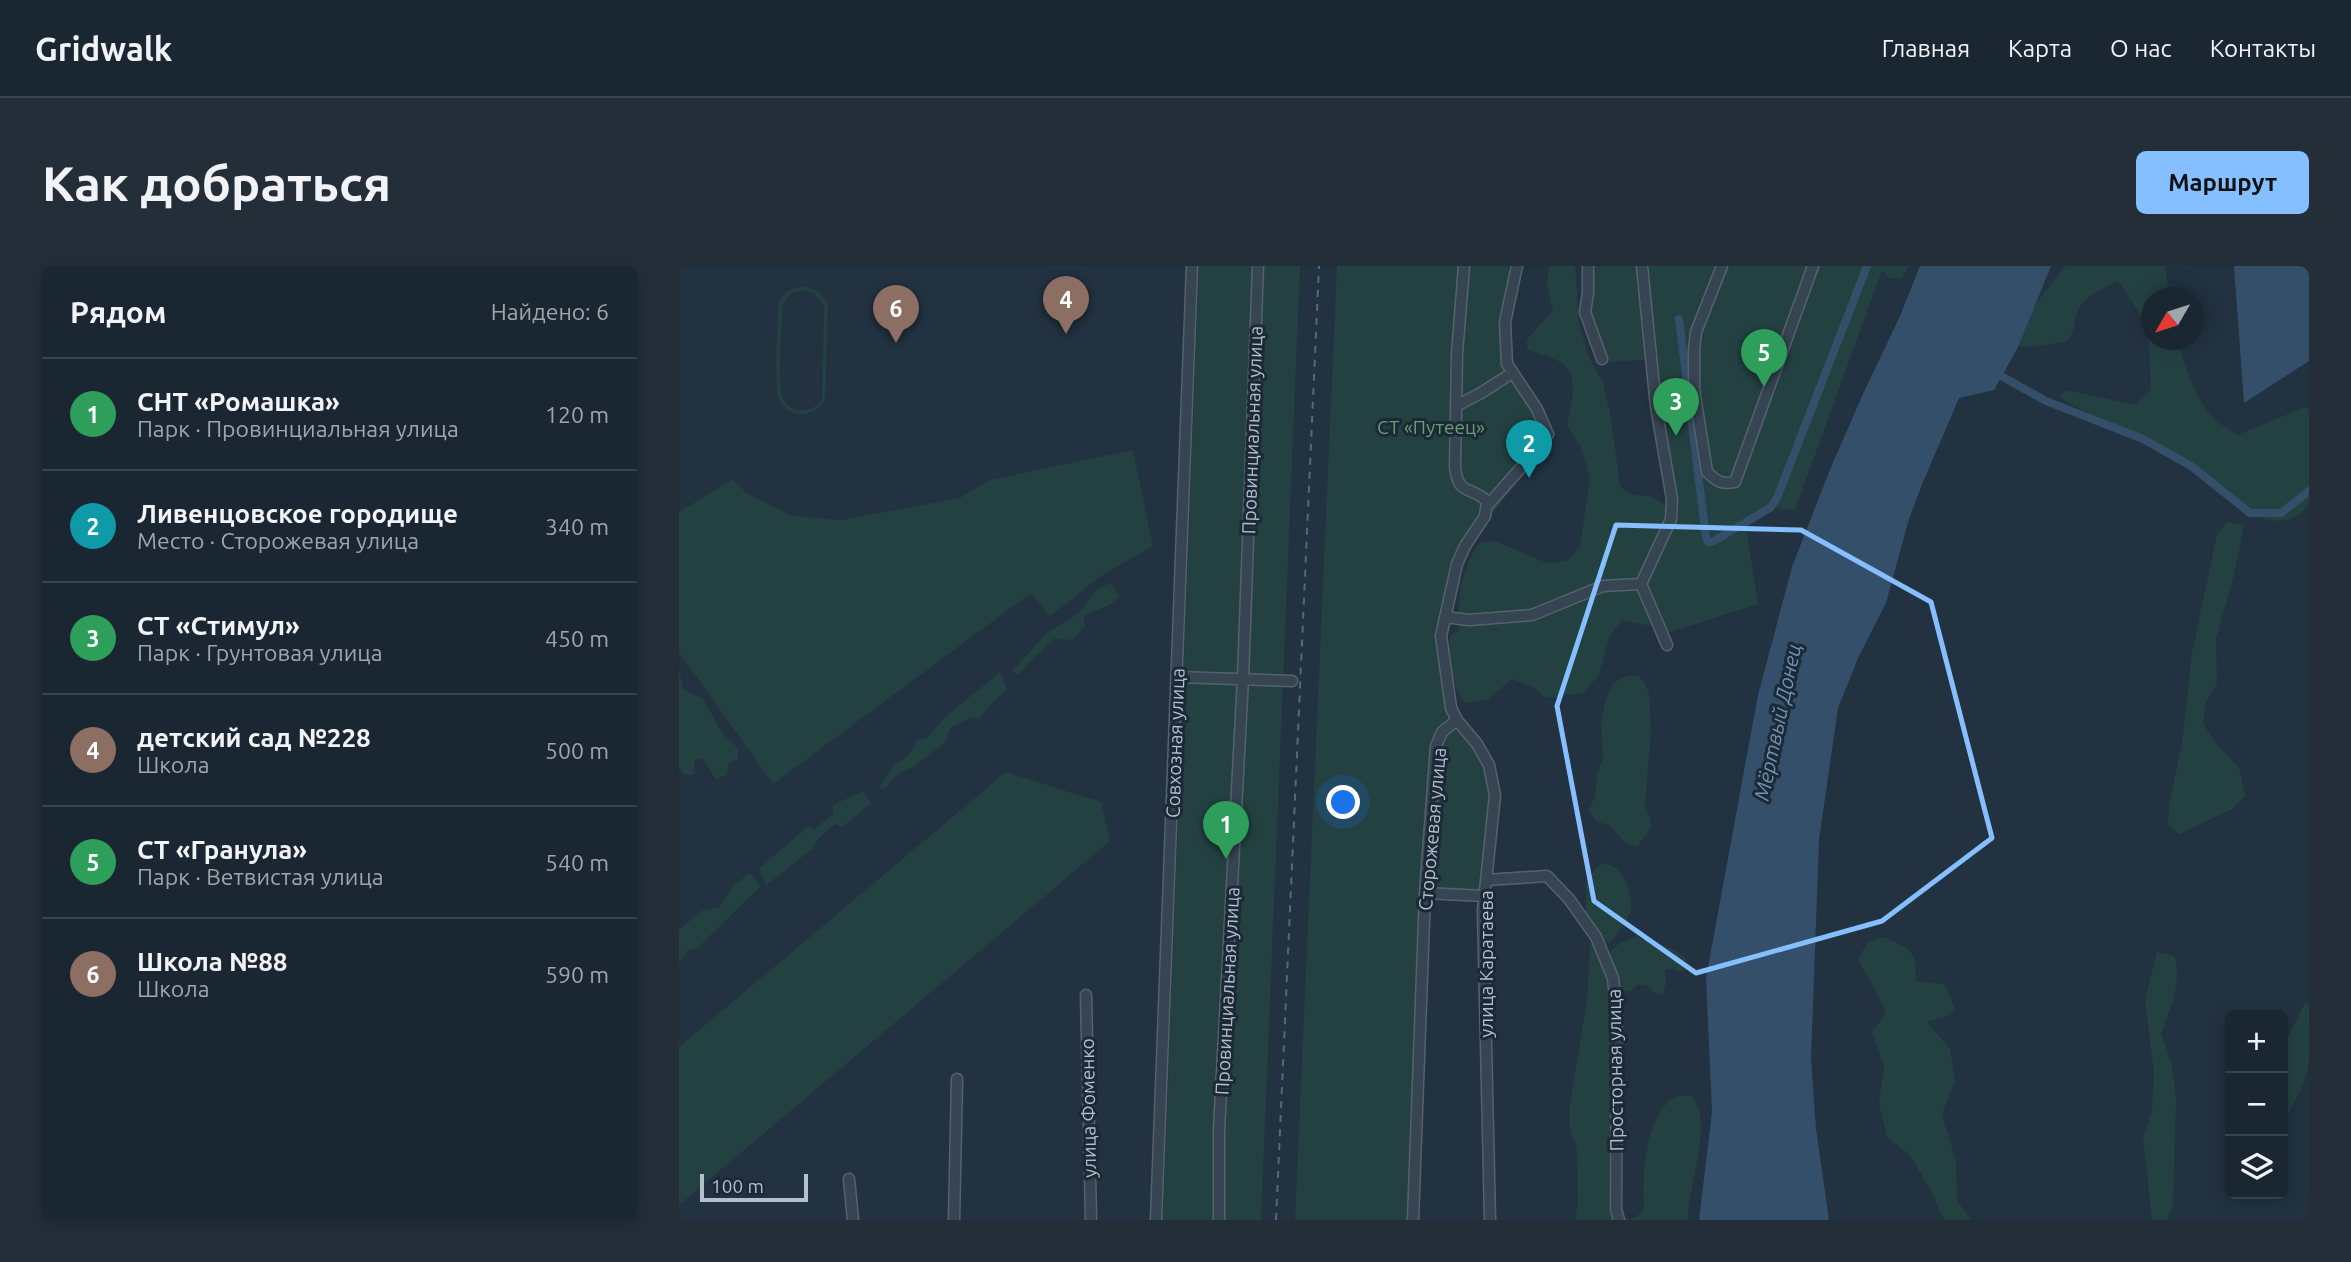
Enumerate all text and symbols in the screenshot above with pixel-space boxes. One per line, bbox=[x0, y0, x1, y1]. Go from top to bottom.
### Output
text: Gridwalk bbox=[35, 30, 172, 67]
text: Главная bbox=[1882, 35, 1970, 62]
text: Карта bbox=[2008, 35, 2072, 62]
text: О нас bbox=[2110, 35, 2172, 62]
text: Контакты bbox=[2210, 35, 2316, 62]
button: Маршрут bbox=[2136, 151, 2309, 214]
text: Как добраться bbox=[42, 155, 391, 210]
pin: 4 bbox=[1043, 276, 1089, 334]
pin: 6 bbox=[873, 285, 919, 343]
north arrow bbox=[2141, 287, 2204, 350]
text: Рядом bbox=[70, 295, 166, 329]
text: Найдено: 6 bbox=[491, 299, 609, 324]
street label: Провинциальная улица bbox=[1237, 325, 1267, 535]
pin: 5 bbox=[1741, 329, 1787, 387]
pin: 3 bbox=[1653, 378, 1699, 436]
text: СНТ «Ромашка» bbox=[137, 387, 340, 416]
text: 1 bbox=[87, 402, 99, 427]
text: 120 m bbox=[545, 402, 609, 427]
text: Парк · Провинциальная улица bbox=[137, 416, 459, 441]
park label: СТ «Путеец» bbox=[1377, 416, 1485, 438]
pin: 2 bbox=[1506, 420, 1552, 478]
text: Ливенцовское городище bbox=[137, 499, 458, 528]
text: 2 bbox=[87, 514, 99, 539]
text: 340 m bbox=[545, 514, 609, 539]
text: Место · Сторожевая улица bbox=[137, 528, 419, 553]
text: СТ «Стимул» bbox=[137, 611, 300, 640]
text: 3 bbox=[87, 626, 99, 651]
text: 450 m bbox=[545, 626, 609, 651]
text: Парк · Грунтовая улица bbox=[137, 640, 383, 665]
water label: Мёртвый Донец bbox=[1749, 642, 1805, 802]
street label: Совхозная улица bbox=[1161, 668, 1189, 818]
text: детский сад №228 bbox=[137, 723, 371, 752]
text: 4 bbox=[87, 738, 99, 763]
text: 500 m bbox=[545, 738, 609, 763]
street label: Сторожевая улица bbox=[1414, 746, 1450, 912]
text: Школа bbox=[137, 752, 209, 777]
your location bbox=[1326, 785, 1360, 819]
pin: 1 bbox=[1203, 801, 1249, 859]
text: СТ «Гранула» bbox=[137, 835, 307, 864]
text: 5 bbox=[87, 850, 99, 875]
text: 540 m bbox=[545, 850, 609, 875]
text: Парк · Ветвистая улица bbox=[137, 864, 384, 889]
street label: Провинциальная улица bbox=[1211, 886, 1243, 1096]
street label: улица Каратаева bbox=[1475, 890, 1497, 1038]
text: Школа №88 bbox=[137, 947, 287, 976]
text: 6 bbox=[87, 962, 99, 987]
text: 590 m bbox=[545, 962, 609, 987]
text: Школа bbox=[137, 976, 209, 1001]
street label: Просторная улица bbox=[1603, 989, 1627, 1151]
map controls bbox=[2225, 1010, 2288, 1199]
button: + bbox=[2225, 1010, 2288, 1073]
street label: улица Фоменко bbox=[1076, 1038, 1100, 1178]
button: − bbox=[2225, 1073, 2288, 1136]
button: layers bbox=[2225, 1136, 2288, 1199]
scale bar bbox=[700, 1171, 809, 1203]
text: 100 m bbox=[711, 1175, 764, 1197]

